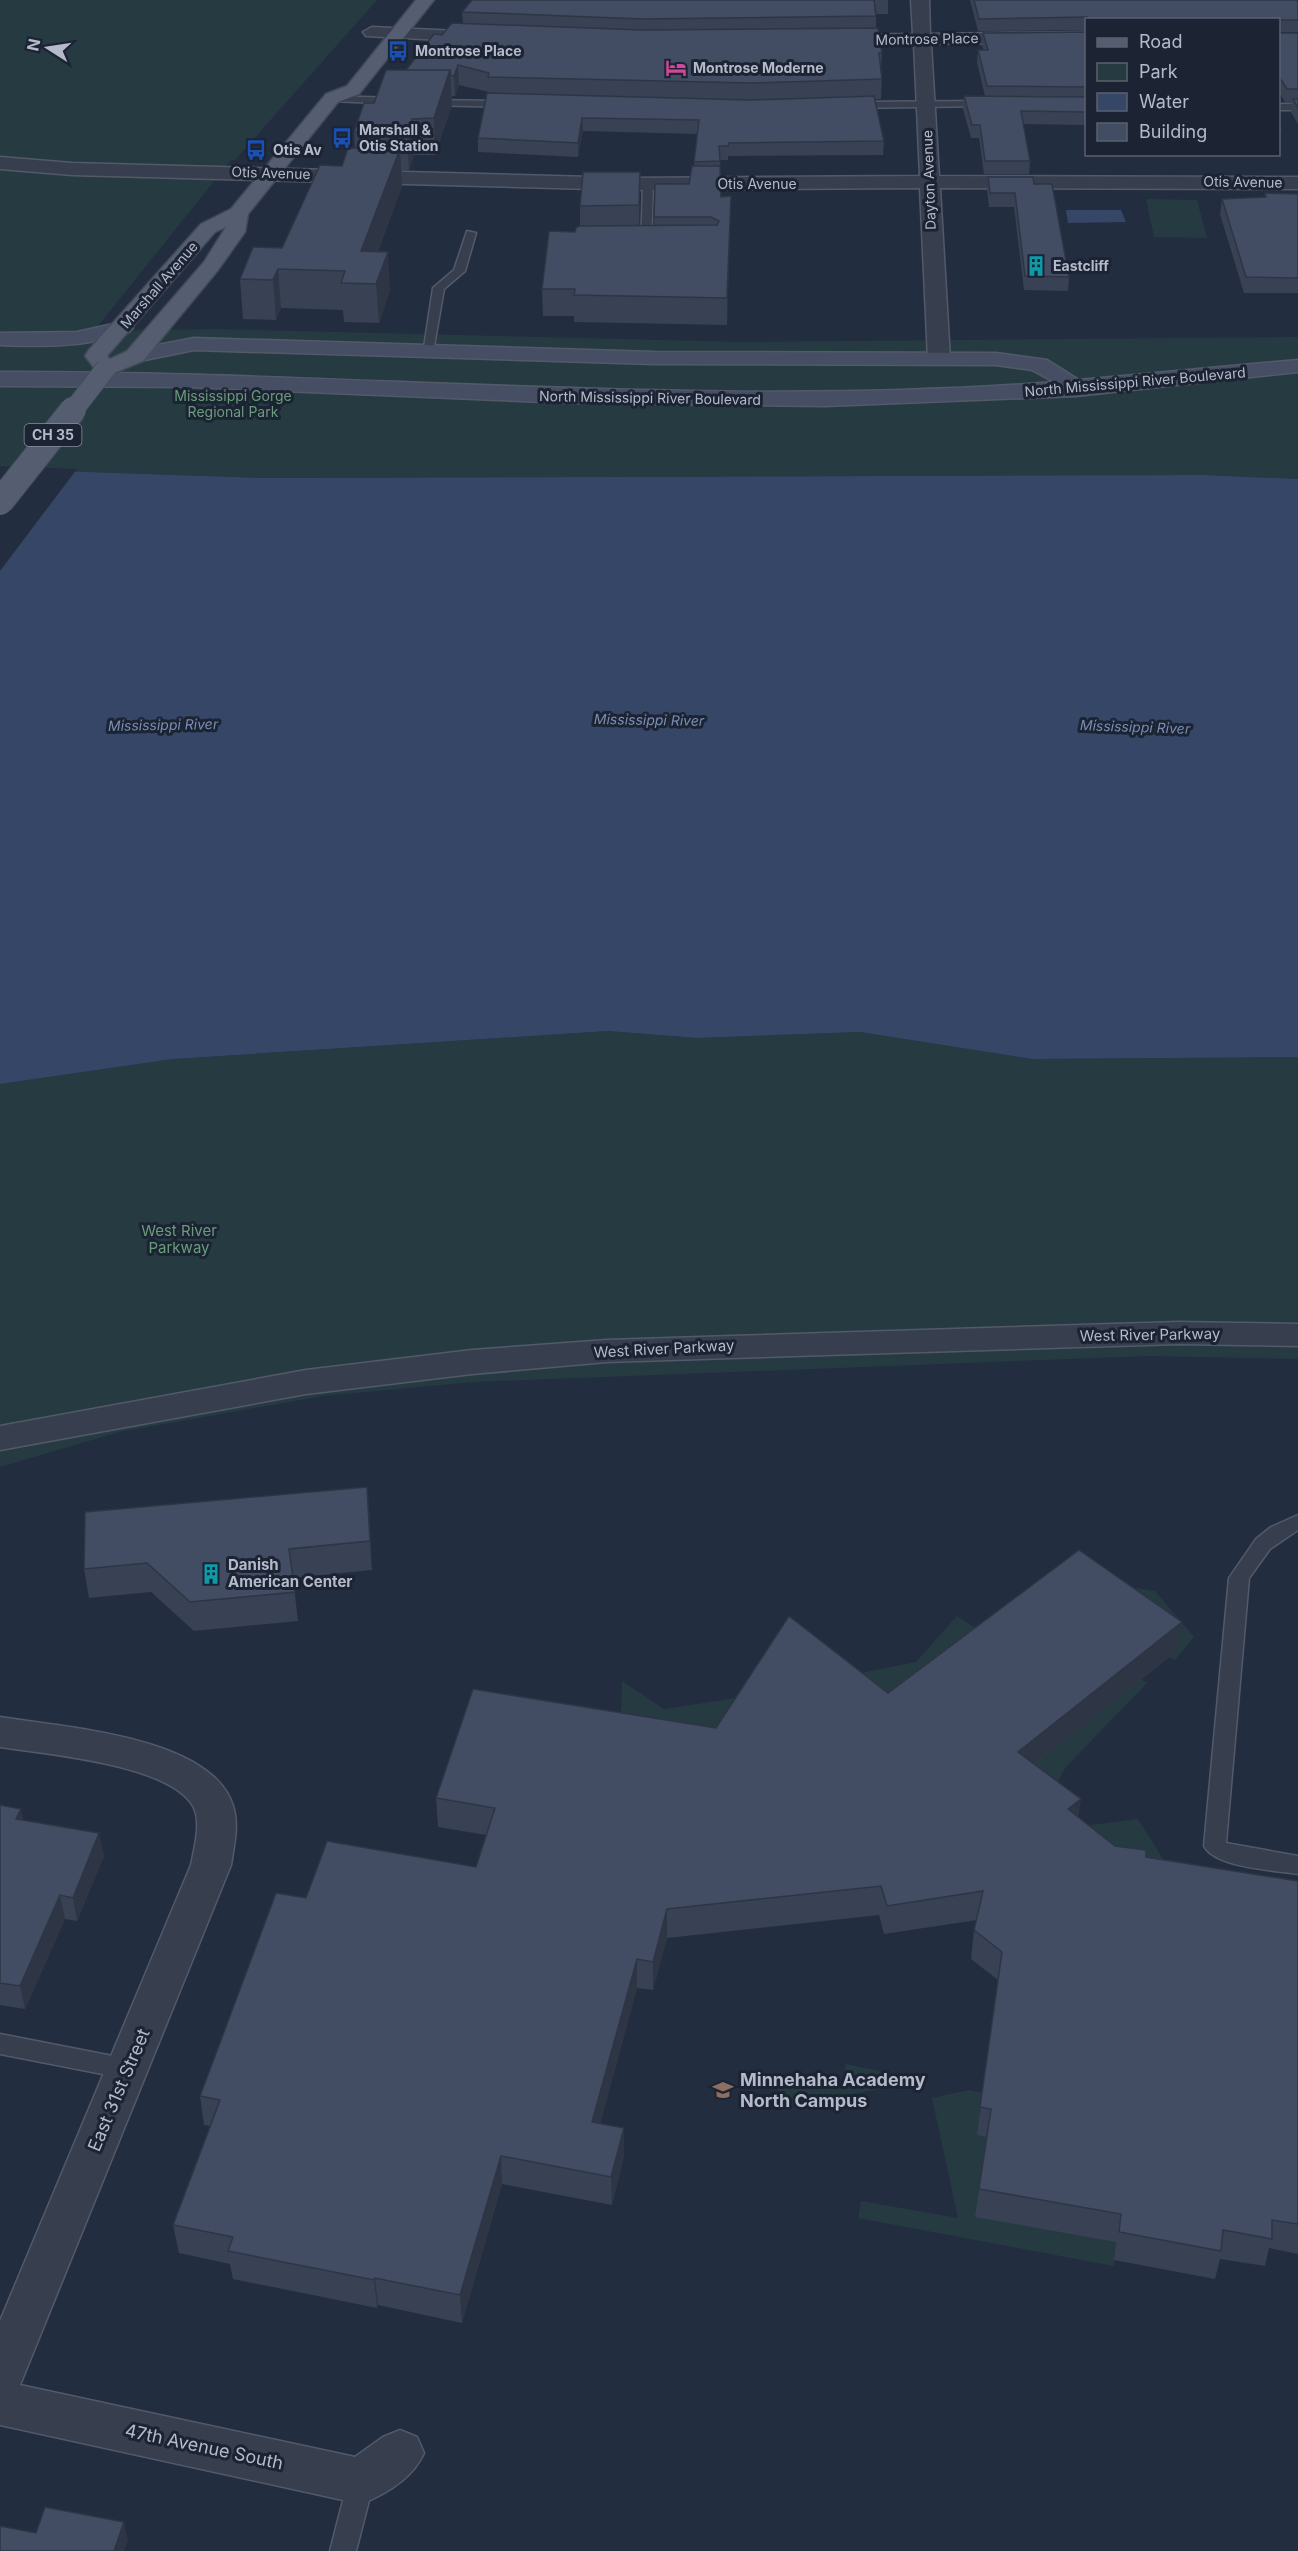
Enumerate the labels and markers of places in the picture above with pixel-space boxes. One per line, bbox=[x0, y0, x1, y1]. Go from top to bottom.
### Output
bus stop icon: Montrose Place bbox=[386, 39, 410, 63]
place label: Montrose Place bbox=[415, 42, 521, 59]
hotel icon: Montrose Moderne bbox=[664, 56, 688, 80]
place label: Montrose Moderne bbox=[693, 59, 824, 76]
place label: Marshall & Otis Station bbox=[359, 121, 439, 154]
bus stop icon: Marshall & Otis Station bbox=[330, 126, 354, 150]
bus stop icon: Otis Av bbox=[244, 138, 268, 162]
place label: Otis Av bbox=[273, 141, 322, 158]
building icon: Eastcliff bbox=[1024, 254, 1048, 278]
place label: Eastcliff bbox=[1053, 257, 1109, 274]
place label: Danish American Center bbox=[228, 1555, 352, 1591]
building icon: Danish American Center bbox=[199, 1562, 223, 1586]
place label: Minnehaha Academy North Campus bbox=[740, 2069, 926, 2111]
school or university icon: Minnehaha Academy North Campus bbox=[711, 2078, 735, 2102]

